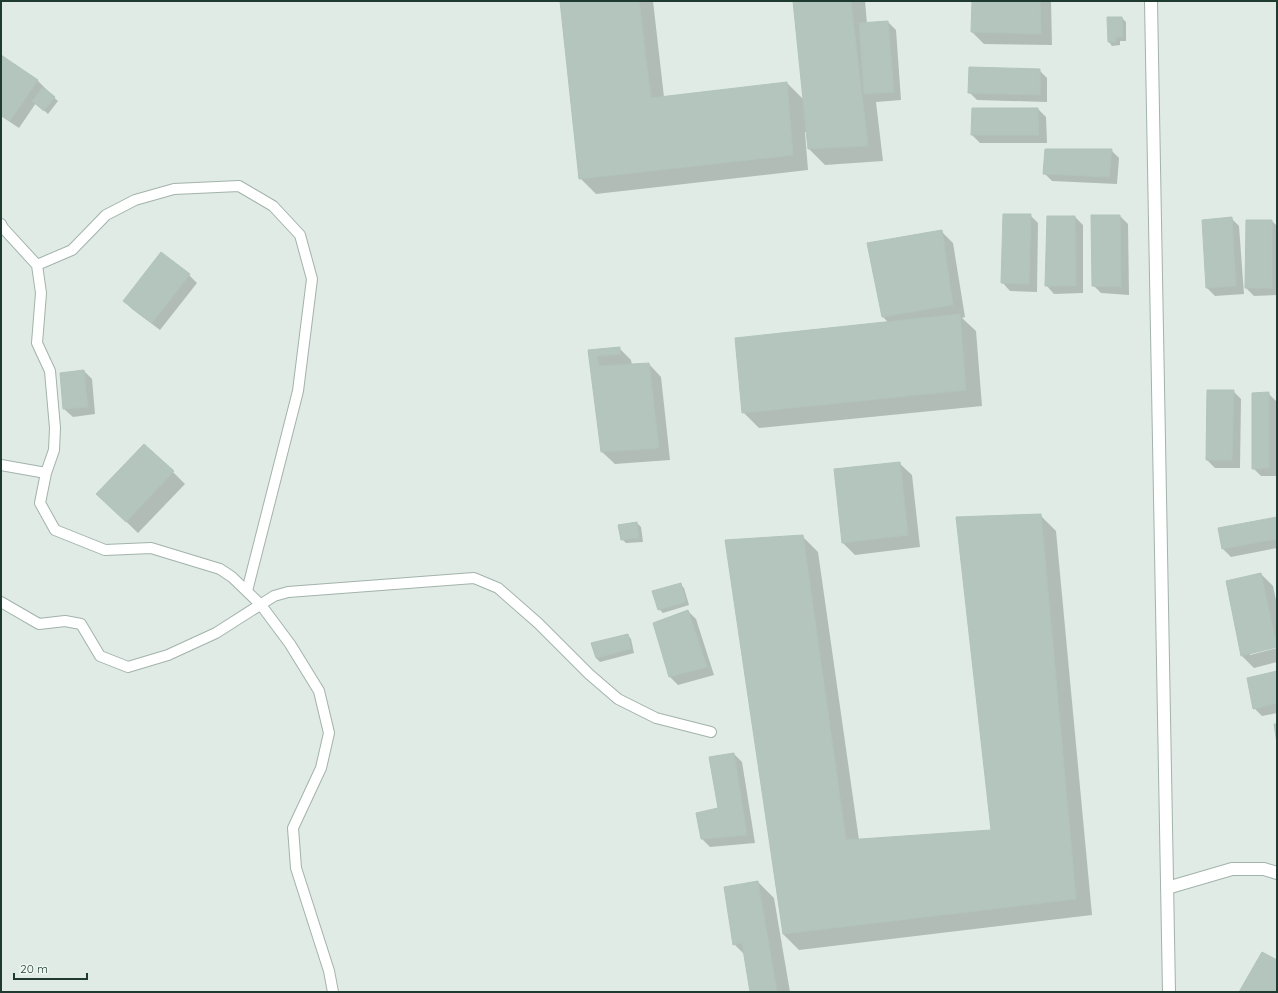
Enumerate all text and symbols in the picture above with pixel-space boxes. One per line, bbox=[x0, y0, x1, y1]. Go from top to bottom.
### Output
scale bar bbox=[14, 955, 87, 981]
text: 20 m bbox=[20, 961, 48, 976]

